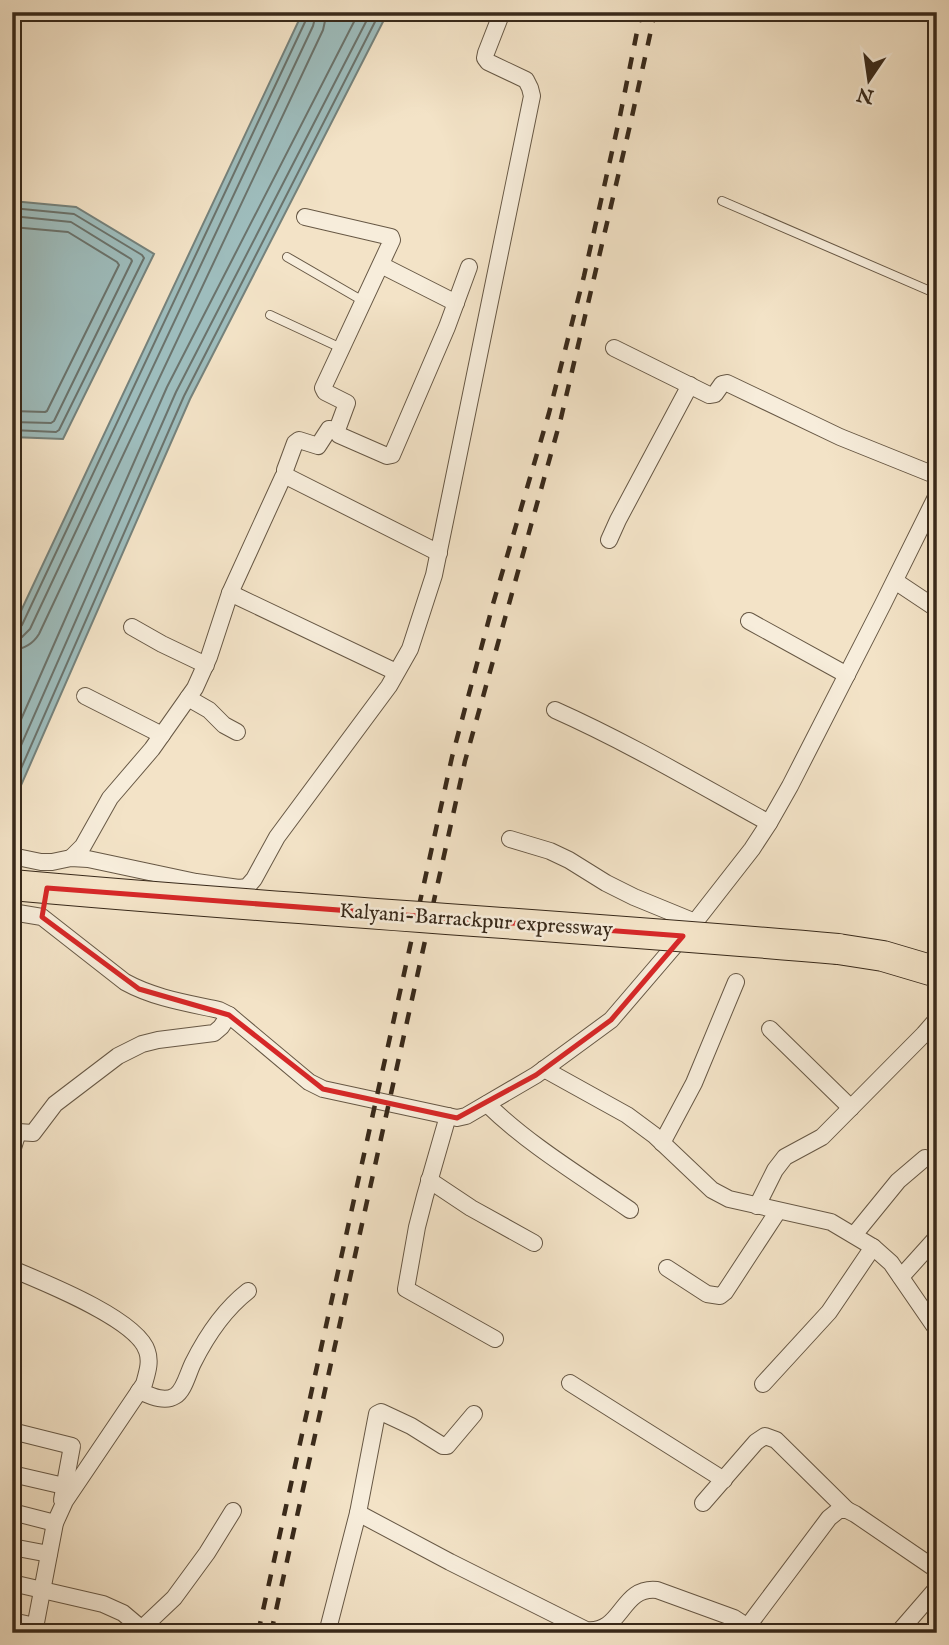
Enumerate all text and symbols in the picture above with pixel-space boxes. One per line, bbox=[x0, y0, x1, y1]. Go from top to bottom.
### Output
north arrow bbox=[834, 46, 904, 116]
text: N bbox=[854, 81, 877, 108]
street label: Kalyani-Barrackpur expressway bbox=[338, 898, 614, 944]

